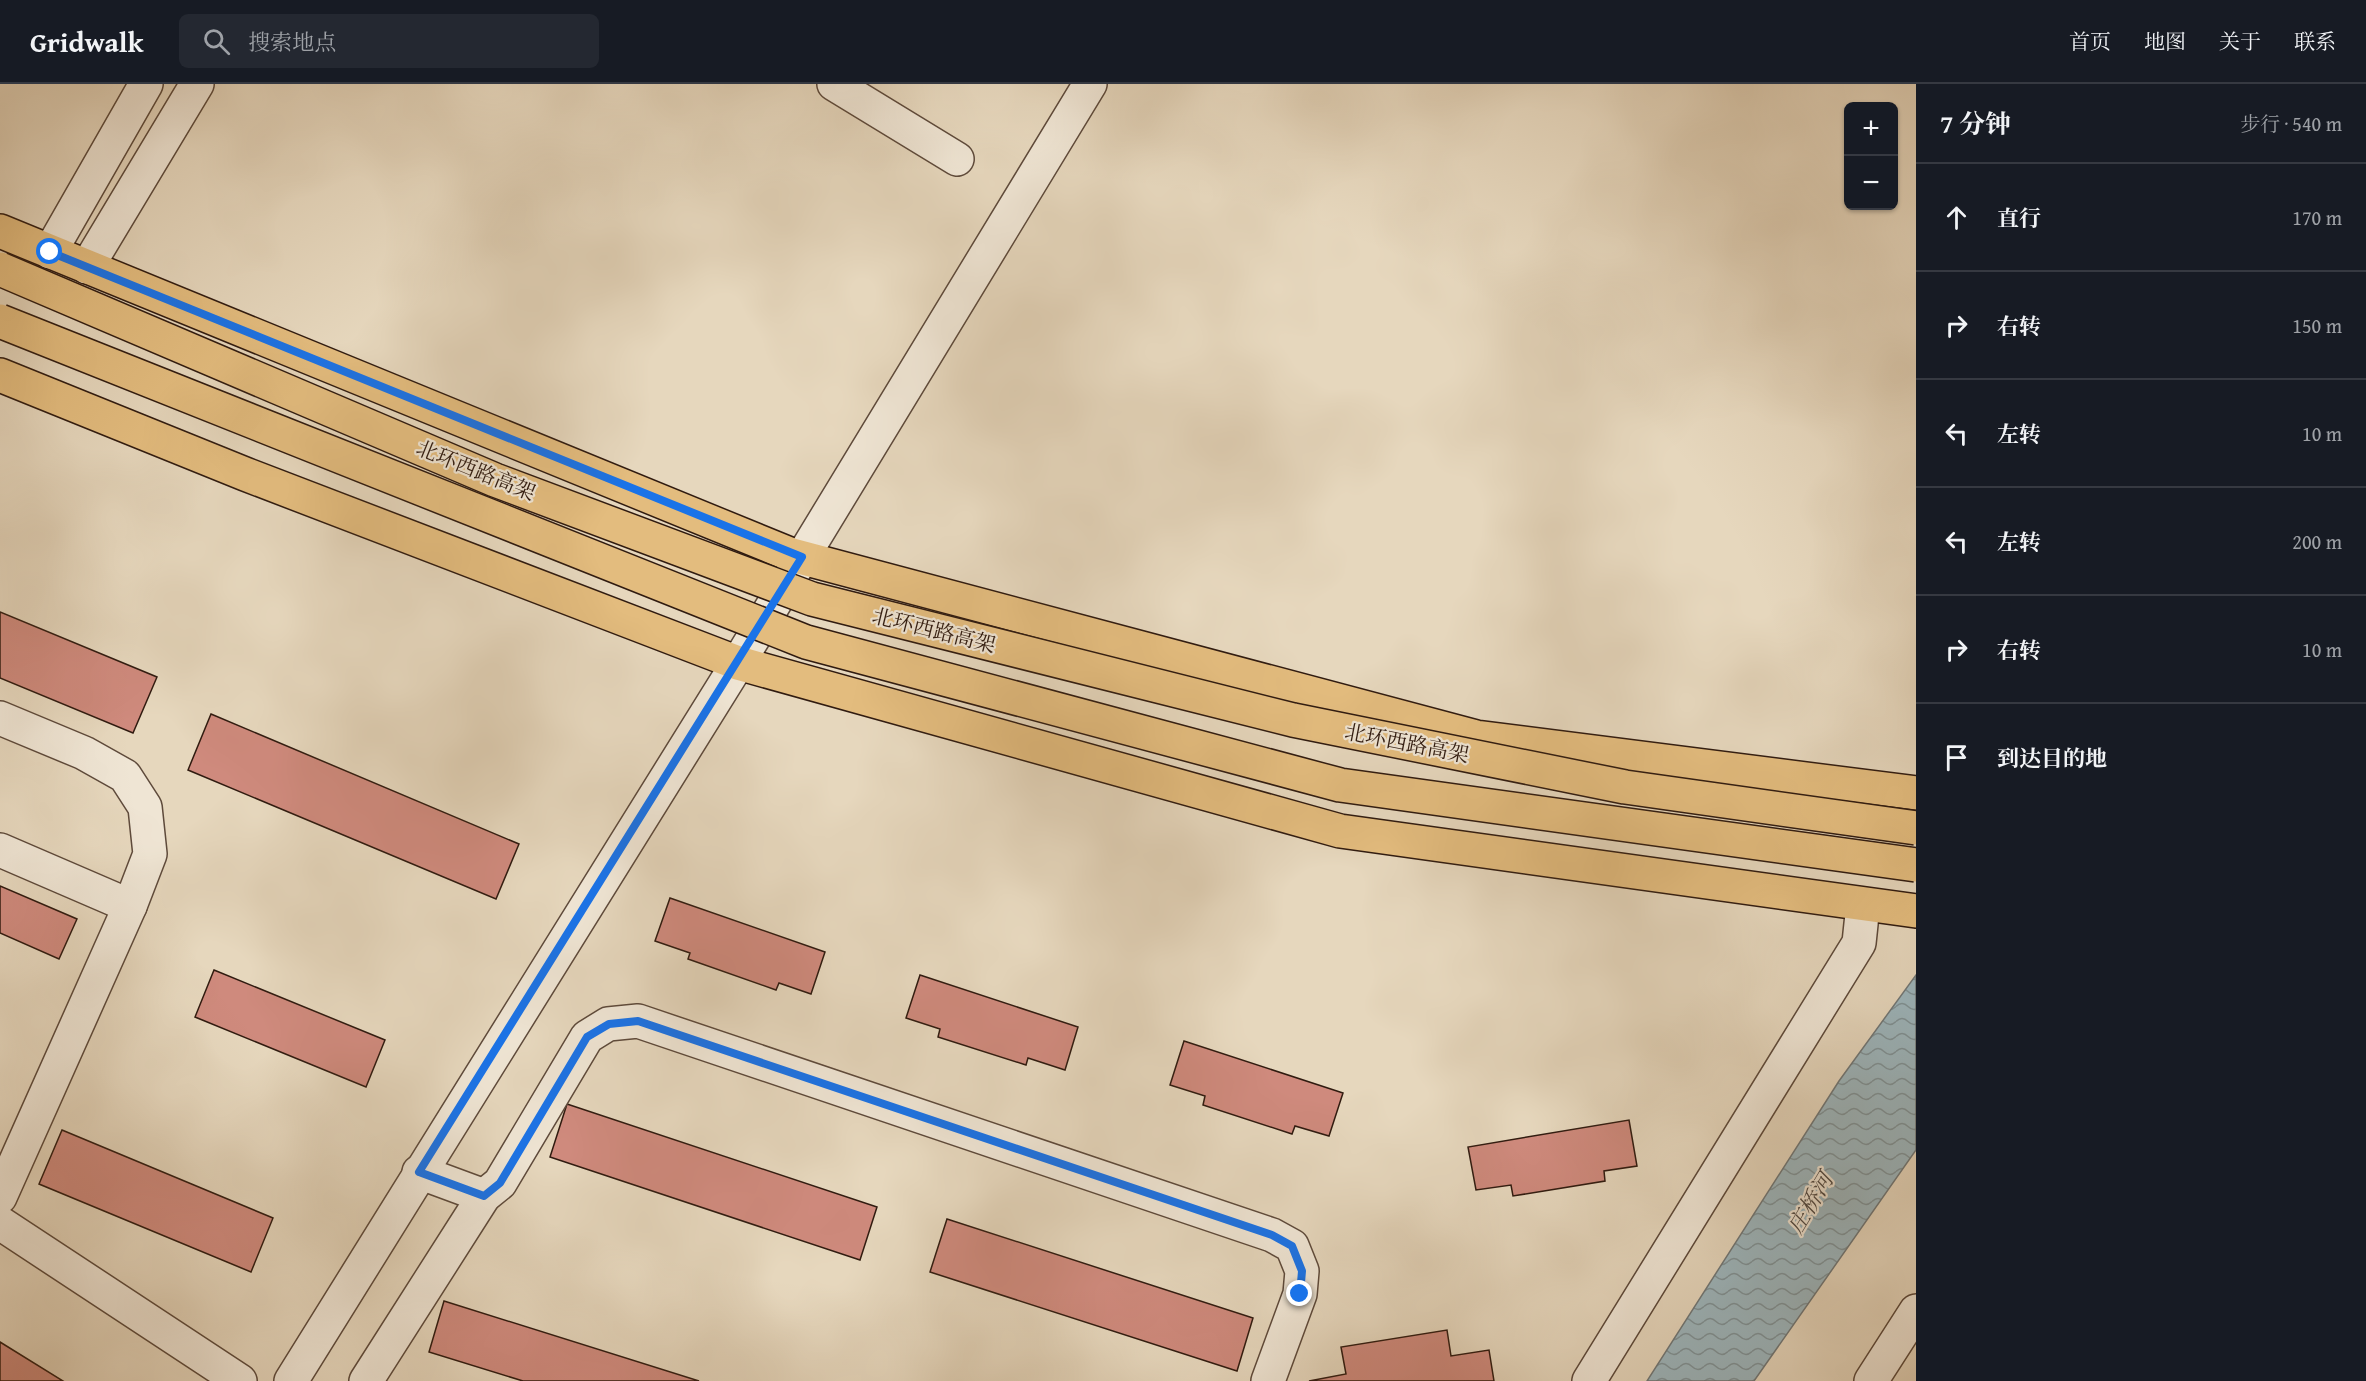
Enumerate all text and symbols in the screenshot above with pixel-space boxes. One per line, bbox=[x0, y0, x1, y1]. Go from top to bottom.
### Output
search box bbox=[179, 14, 599, 68]
text: Gridwalk bbox=[30, 21, 143, 62]
icon: search bbox=[200, 25, 233, 58]
text: 搜索地点 bbox=[248, 26, 336, 58]
text: 首页 bbox=[2069, 26, 2111, 57]
text: 地图 bbox=[2144, 26, 2186, 57]
text: 关于 bbox=[2219, 26, 2261, 57]
text: 联系 bbox=[2294, 26, 2336, 57]
map controls bbox=[1844, 102, 1898, 210]
button: + bbox=[1844, 102, 1898, 156]
text: 7 分钟 bbox=[1940, 104, 2011, 143]
text: 步行 · 540 m bbox=[2240, 109, 2342, 138]
button: − bbox=[1844, 156, 1898, 210]
icon: ahead bbox=[1940, 201, 1973, 234]
text: 直行 bbox=[1997, 202, 2041, 234]
text: 170 m bbox=[2292, 203, 2342, 232]
route start bbox=[36, 238, 62, 264]
icon: right bbox=[1940, 309, 1973, 342]
text: 右转 bbox=[1997, 310, 2041, 342]
text: 150 m bbox=[2292, 311, 2342, 340]
icon: left bbox=[1940, 417, 1973, 450]
text: 左转 bbox=[1997, 418, 2041, 450]
text: 10 m bbox=[2302, 419, 2342, 448]
street label: 北环西路高架 bbox=[412, 432, 540, 508]
icon: left bbox=[1940, 525, 1973, 558]
text: 左转 bbox=[1997, 526, 2041, 558]
text: 200 m bbox=[2292, 527, 2342, 556]
street label: 北环西路高架 bbox=[869, 600, 999, 660]
icon: right bbox=[1940, 633, 1973, 666]
text: 右转 bbox=[1997, 634, 2041, 666]
text: 10 m bbox=[2302, 635, 2342, 664]
street label: 北环西路高架 bbox=[1342, 716, 1472, 770]
icon: arrive bbox=[1940, 741, 1973, 774]
text: 到达目的地 bbox=[1997, 742, 2107, 774]
water label: 庄桥河 bbox=[1779, 1163, 1843, 1240]
route end bbox=[1286, 1280, 1312, 1306]

